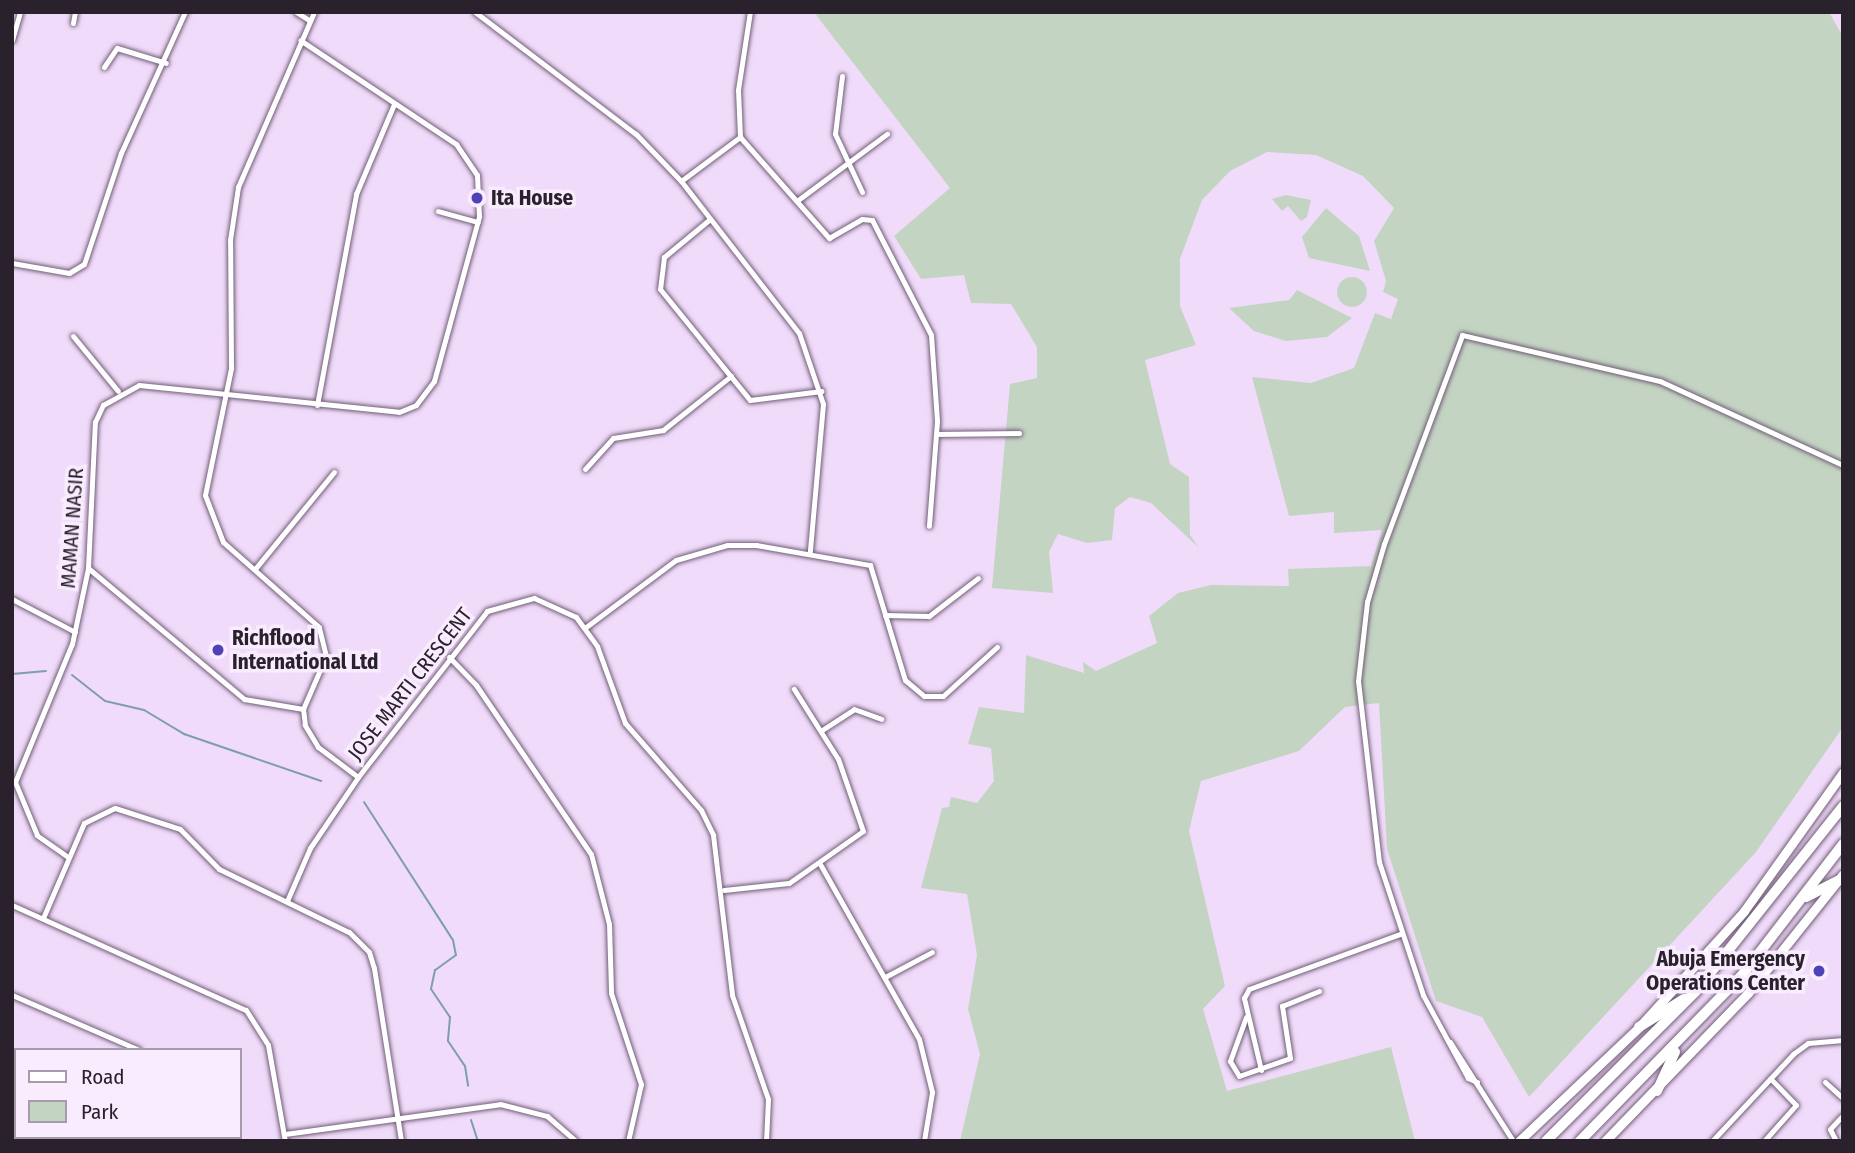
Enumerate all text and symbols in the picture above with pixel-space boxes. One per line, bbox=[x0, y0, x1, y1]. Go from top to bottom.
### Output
place label: Ita House bbox=[491, 185, 573, 211]
marker: Ita House bbox=[469, 190, 485, 206]
street label: MAMAN NASIR bbox=[55, 467, 89, 589]
street label: JOSE MARTI CRESCENT bbox=[343, 603, 477, 765]
place label: Richflood International Ltd bbox=[232, 625, 378, 675]
marker: Richflood International Ltd bbox=[210, 642, 226, 658]
place label: Abuja Emergency Operations Center bbox=[1646, 946, 1805, 996]
marker: Abuja Emergency Operations Center bbox=[1811, 963, 1827, 979]
legend bbox=[14, 1048, 242, 1139]
text: Road bbox=[81, 1064, 125, 1090]
text: Park bbox=[81, 1099, 118, 1125]

